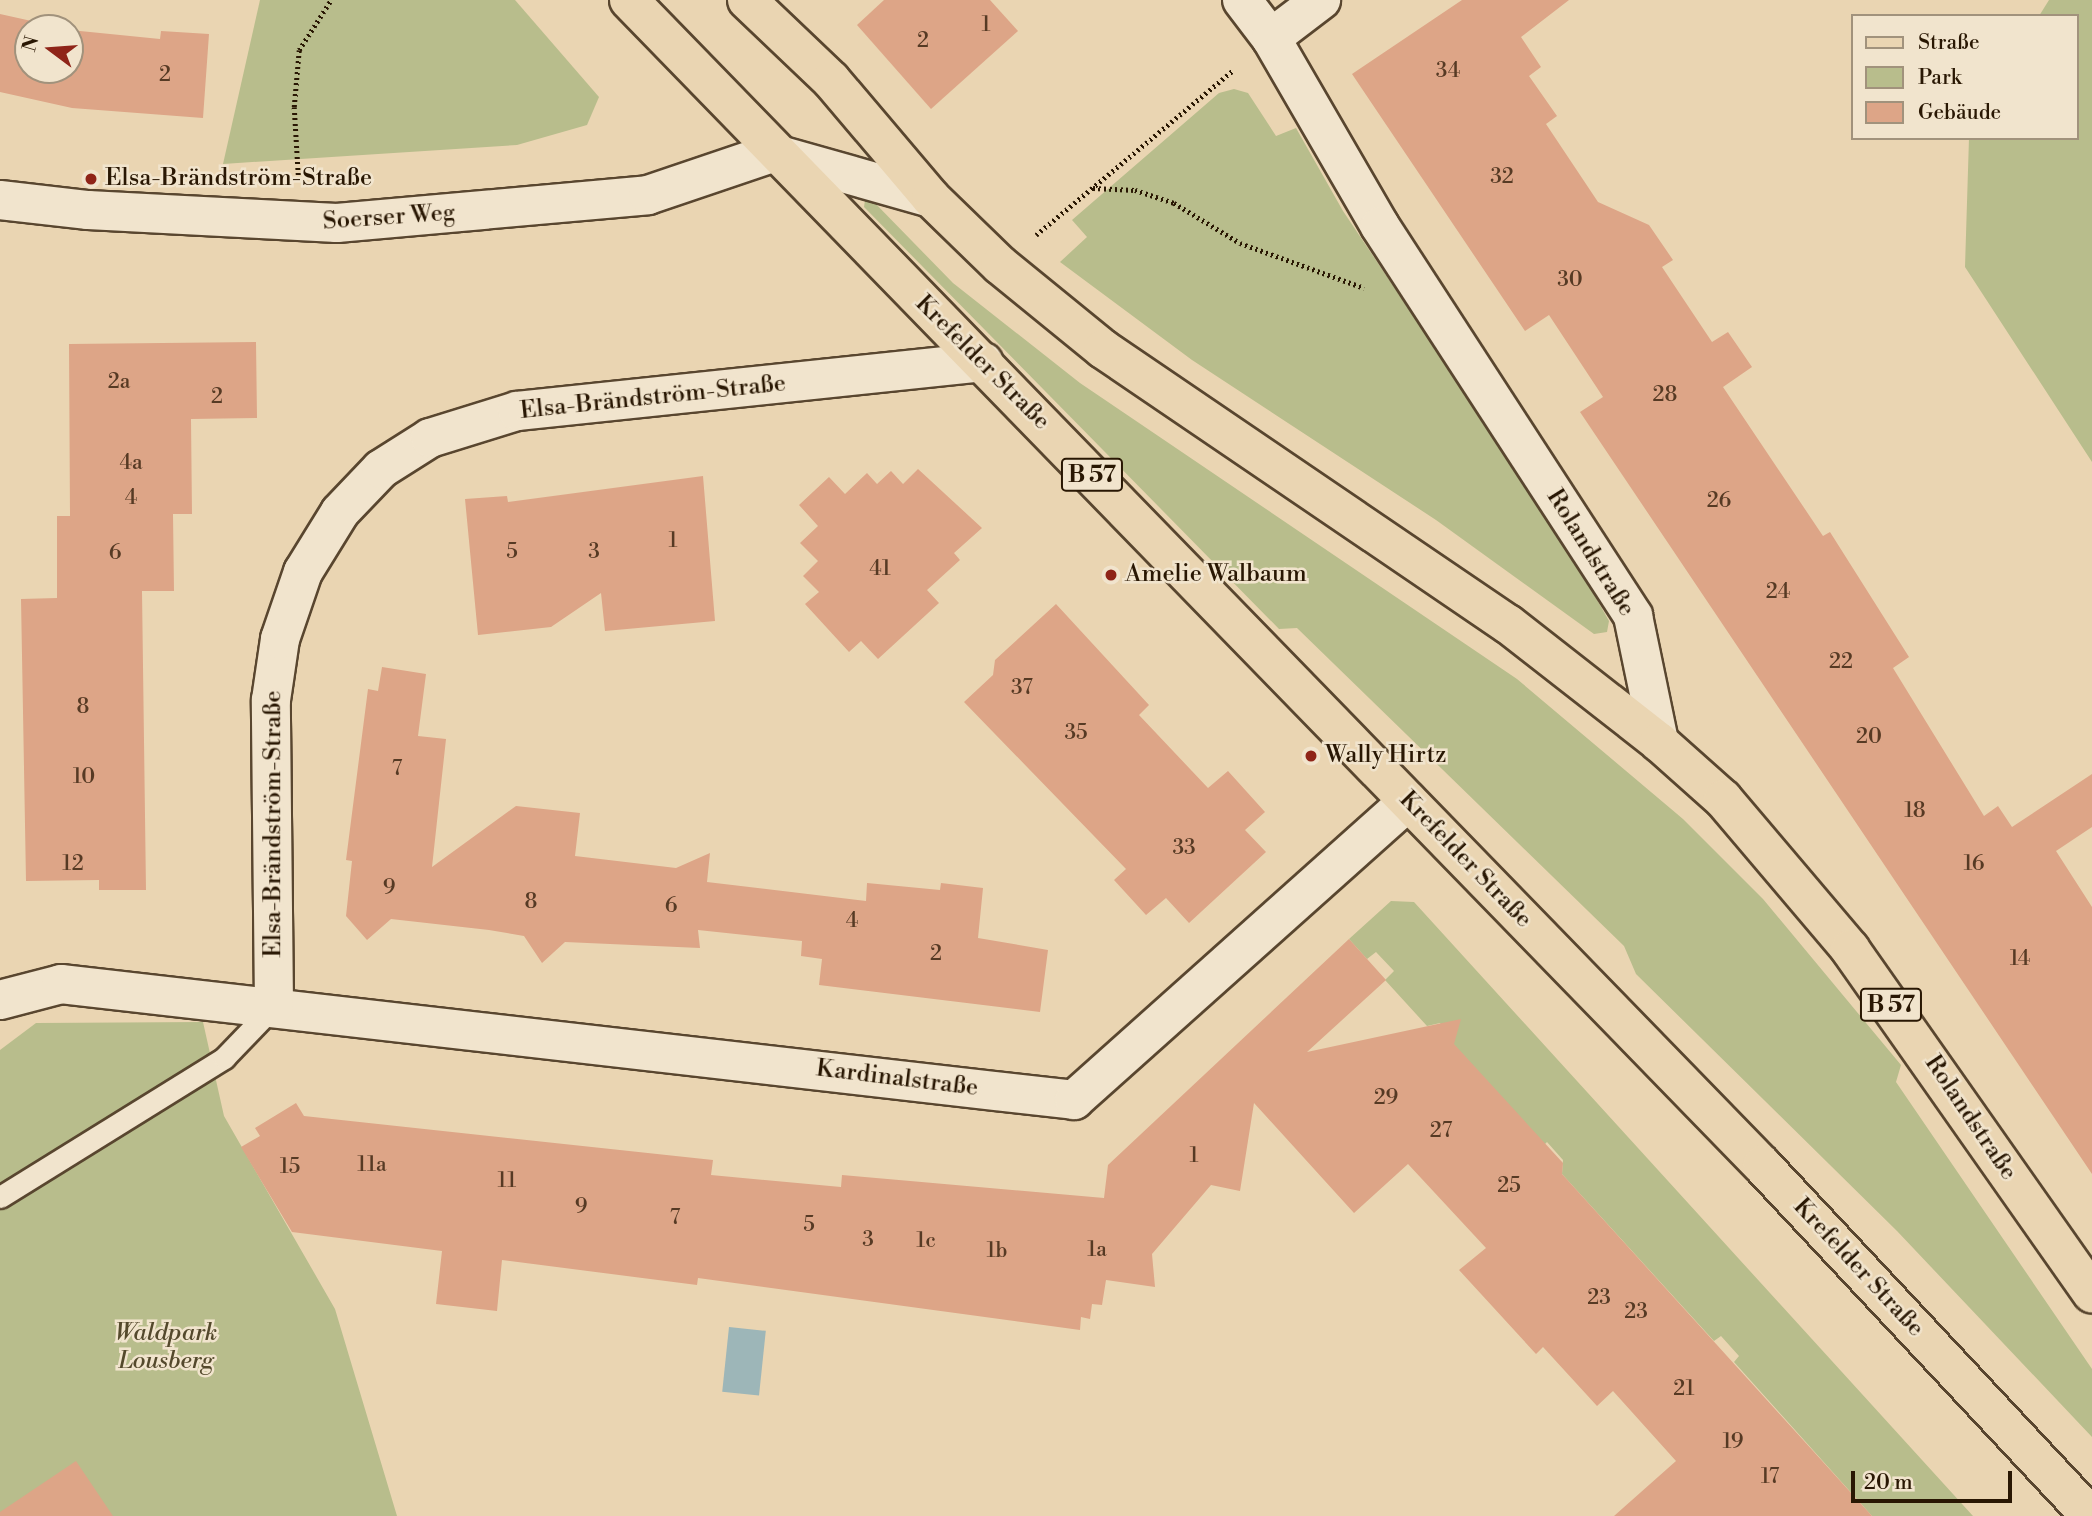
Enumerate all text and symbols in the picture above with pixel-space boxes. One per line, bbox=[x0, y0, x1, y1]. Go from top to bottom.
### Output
house number: 1 bbox=[981, 12, 991, 38]
north arrow bbox=[14, 14, 84, 84]
legend bbox=[1850, 14, 2078, 140]
house number: 2 bbox=[917, 28, 929, 54]
text: Straße bbox=[1918, 30, 1980, 56]
text: N bbox=[17, 33, 44, 54]
house number: 34 bbox=[1436, 58, 1460, 84]
house number: 2 bbox=[159, 62, 171, 88]
text: Park bbox=[1918, 65, 1962, 91]
text: Gebäude bbox=[1918, 100, 2001, 126]
house number: 32 bbox=[1490, 164, 1514, 190]
place label: Elsa-Brändström-Straße bbox=[105, 165, 372, 193]
marker: Elsa-Brändström-Straße bbox=[83, 171, 99, 187]
street label: Soerser Weg bbox=[322, 199, 456, 237]
house number: 30 bbox=[1557, 267, 1583, 293]
street label: Krefelder Straße bbox=[909, 290, 1055, 436]
house number: 2a bbox=[108, 369, 130, 395]
street label: Elsa-Brändström-Straße bbox=[519, 370, 787, 426]
house number: 28 bbox=[1653, 382, 1677, 408]
house number: 2 bbox=[211, 384, 223, 410]
house number: 4a bbox=[119, 450, 143, 476]
road number: B 57 bbox=[1060, 456, 1124, 495]
street label: Rolandstraße bbox=[1540, 484, 1640, 622]
house number: 4 bbox=[125, 485, 137, 511]
house number: 26 bbox=[1707, 488, 1731, 514]
house number: 1 bbox=[668, 528, 678, 554]
house number: 5 bbox=[506, 539, 518, 565]
house number: 3 bbox=[588, 539, 600, 565]
house number: 6 bbox=[109, 540, 121, 566]
house number: 41 bbox=[869, 556, 891, 582]
place label: Amelie Walbaum bbox=[1125, 561, 1307, 589]
marker: Amelie Walbaum bbox=[1103, 567, 1119, 583]
house number: 24 bbox=[1766, 579, 1790, 605]
house number: 22 bbox=[1829, 649, 1853, 675]
house number: 37 bbox=[1011, 675, 1033, 701]
street label: Elsa-Brändström-Straße bbox=[260, 690, 288, 958]
house number: 8 bbox=[77, 694, 89, 720]
house number: 35 bbox=[1064, 720, 1088, 746]
house number: 20 bbox=[1856, 724, 1882, 750]
place label: Wally Hirtz bbox=[1325, 742, 1446, 770]
marker: Wally Hirtz bbox=[1303, 748, 1319, 764]
house number: 7 bbox=[392, 756, 402, 782]
house number: 10 bbox=[73, 764, 95, 790]
street label: Krefelder Straße bbox=[1393, 786, 1537, 934]
house number: 18 bbox=[1904, 798, 1926, 824]
house number: 33 bbox=[1172, 835, 1196, 861]
house number: 12 bbox=[62, 851, 84, 877]
house number: 16 bbox=[1963, 851, 1985, 877]
house number: 9 bbox=[383, 875, 395, 901]
house number: 8 bbox=[525, 889, 537, 915]
house number: 6 bbox=[665, 893, 677, 919]
house number: 4 bbox=[846, 908, 858, 934]
house number: 2 bbox=[930, 941, 942, 967]
house number: 14 bbox=[2010, 946, 2030, 972]
road number: B 57 bbox=[1860, 986, 1923, 1024]
street label: Rolandstraße bbox=[1918, 1050, 2022, 1186]
street label: Kardinalstraße bbox=[814, 1055, 980, 1103]
house number: 29 bbox=[1374, 1085, 1398, 1111]
house number: 27 bbox=[1430, 1118, 1452, 1144]
house number: 1 bbox=[1189, 1143, 1199, 1169]
house number: 11a bbox=[357, 1152, 387, 1178]
house number: 15 bbox=[280, 1154, 300, 1180]
house number: 11 bbox=[498, 1168, 516, 1194]
house number: 25 bbox=[1497, 1173, 1521, 1199]
street label: Krefelder Straße bbox=[1787, 1193, 1929, 1343]
house number: 9 bbox=[575, 1194, 587, 1220]
house number: 7 bbox=[670, 1205, 680, 1231]
house number: 5 bbox=[803, 1212, 815, 1238]
house number: 3 bbox=[862, 1227, 874, 1253]
house number: 1c bbox=[916, 1228, 936, 1254]
house number: 1a bbox=[1087, 1237, 1107, 1263]
house number: 1b bbox=[986, 1238, 1008, 1264]
house number: 23 bbox=[1587, 1285, 1611, 1311]
house number: 23 bbox=[1624, 1299, 1648, 1325]
park label: Waldpark Lousberg bbox=[115, 1320, 217, 1376]
house number: 21 bbox=[1673, 1376, 1695, 1402]
house number: 19 bbox=[1722, 1429, 1744, 1455]
scale bar bbox=[1854, 1456, 2015, 1500]
house number: 17 bbox=[1761, 1464, 1779, 1490]
text: 20 m bbox=[1864, 1470, 1913, 1496]

